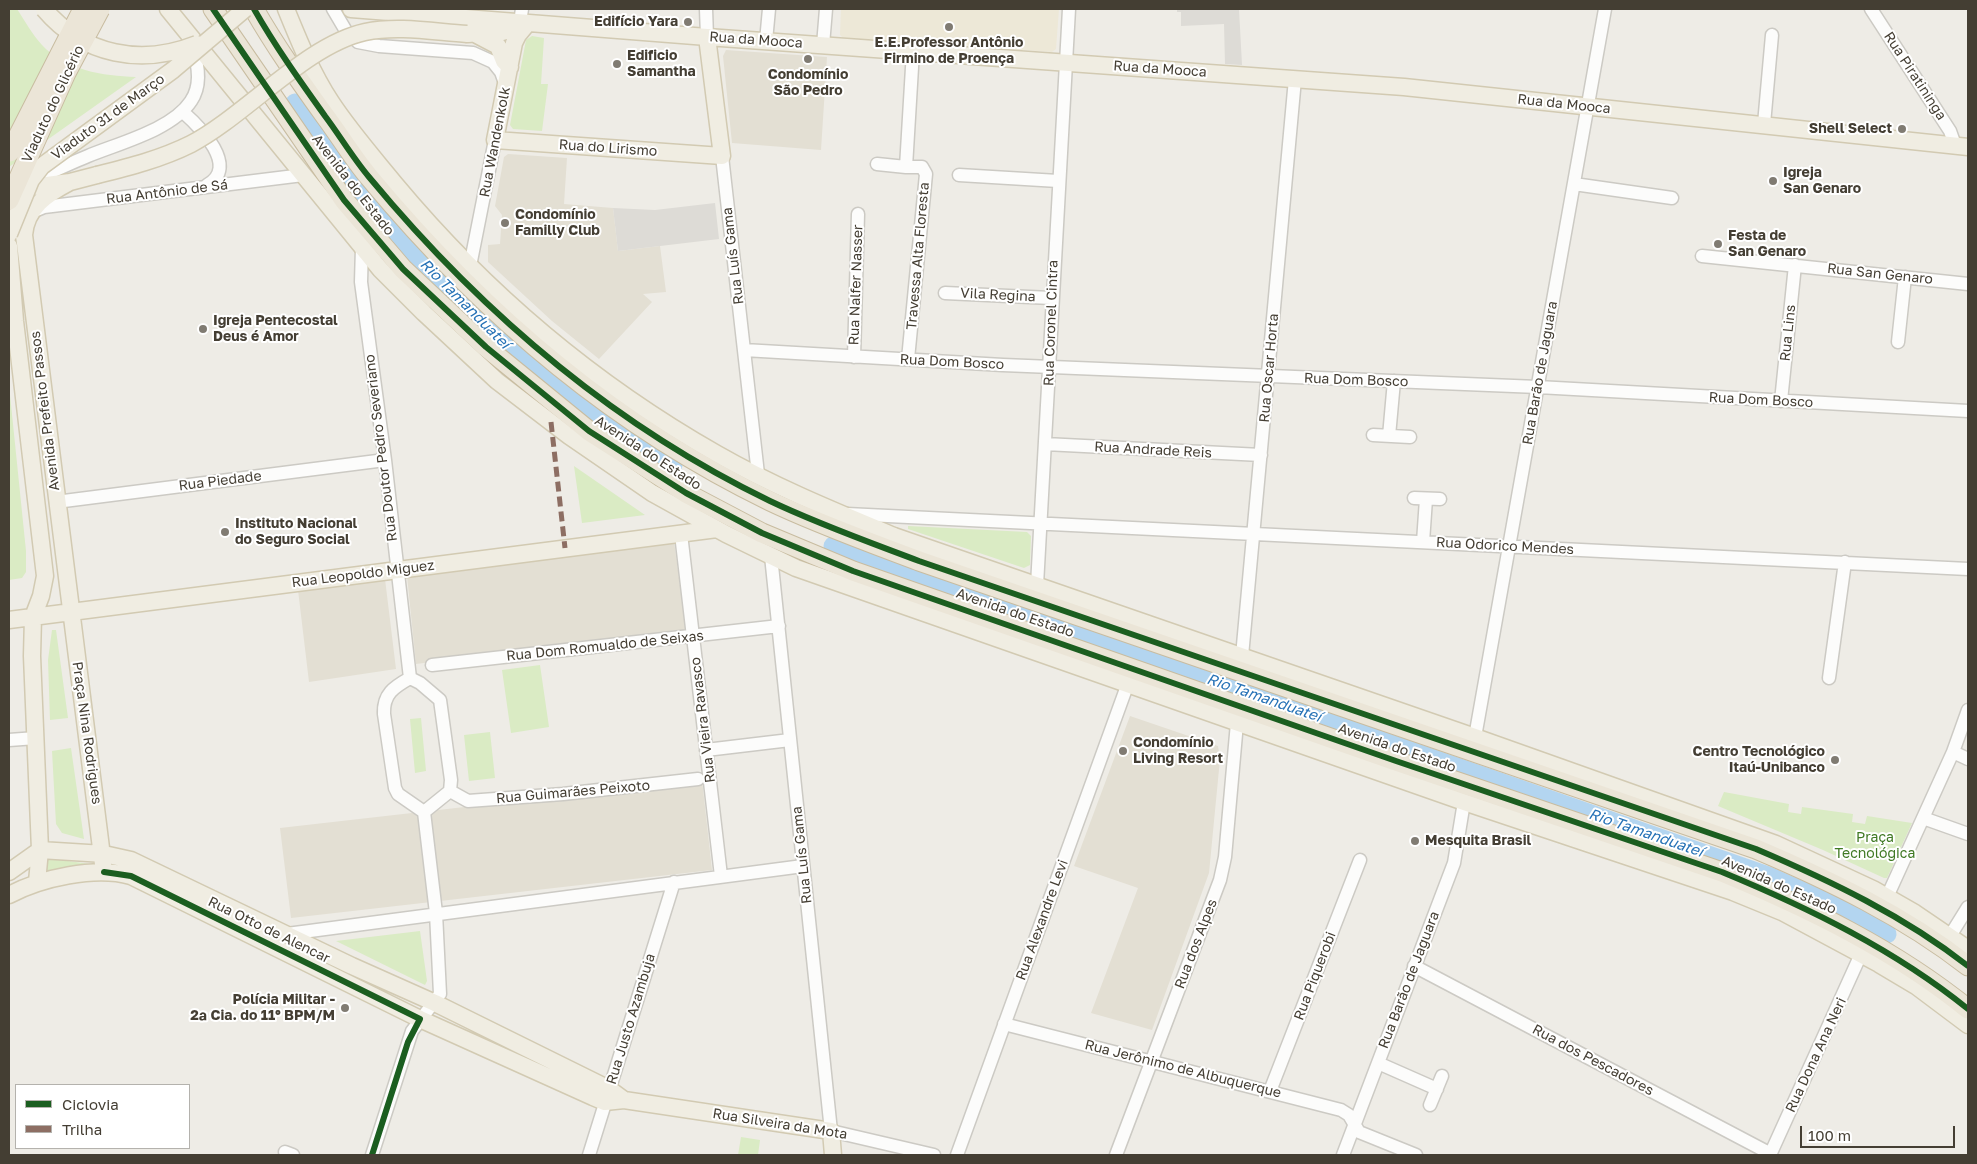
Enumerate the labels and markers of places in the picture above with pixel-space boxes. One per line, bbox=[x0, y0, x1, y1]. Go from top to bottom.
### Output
place label: Edifício Yara bbox=[594, 14, 678, 30]
marker: Edifício Yara bbox=[682, 16, 694, 28]
marker: E.E.Professor Antônio Firmino de Proença bbox=[943, 21, 955, 33]
place label: E.E.Professor Antônio Firmino de Proença bbox=[875, 35, 1023, 68]
place label: Edificio Samantha bbox=[627, 48, 696, 80]
marker: Condomínio São Pedro bbox=[802, 53, 814, 65]
marker: Edificio Samantha bbox=[611, 58, 623, 70]
place label: Condomínio São Pedro bbox=[768, 67, 848, 100]
place label: Shell Select bbox=[1809, 121, 1892, 137]
marker: Shell Select bbox=[1896, 123, 1908, 135]
place label: Igreja San Genaro bbox=[1783, 165, 1861, 198]
marker: Igreja San Genaro bbox=[1767, 175, 1779, 187]
place label: Condomínio Familly Club bbox=[515, 207, 600, 240]
marker: Condomínio Familly Club bbox=[499, 217, 511, 229]
place label: Festa de San Genaro bbox=[1728, 228, 1806, 260]
marker: Festa de San Genaro bbox=[1712, 238, 1724, 250]
place label: Igreja Pentecostal Deus é Amor bbox=[213, 313, 338, 346]
marker: Igreja Pentecostal Deus é Amor bbox=[197, 323, 209, 335]
place label: Instituto Nacional do Seguro Social bbox=[235, 516, 357, 548]
marker: Instituto Nacional do Seguro Social bbox=[219, 526, 231, 538]
place label: Condomínio Living Resort bbox=[1133, 735, 1223, 768]
place label: Centro Tecnológico Itaú-Unibanco bbox=[1693, 744, 1825, 776]
marker: Condomínio Living Resort bbox=[1117, 745, 1129, 757]
marker: Centro Tecnológico Itaú-Unibanco bbox=[1829, 754, 1841, 766]
place label: Mesquita Brasil bbox=[1425, 833, 1531, 849]
marker: Mesquita Brasil bbox=[1409, 835, 1421, 847]
place label: Polícia Militar - 2ª Cia. do 11º BPM/M bbox=[190, 992, 335, 1024]
marker: Polícia Militar - 2ª Cia. do 11º BPM/M bbox=[339, 1002, 351, 1014]

